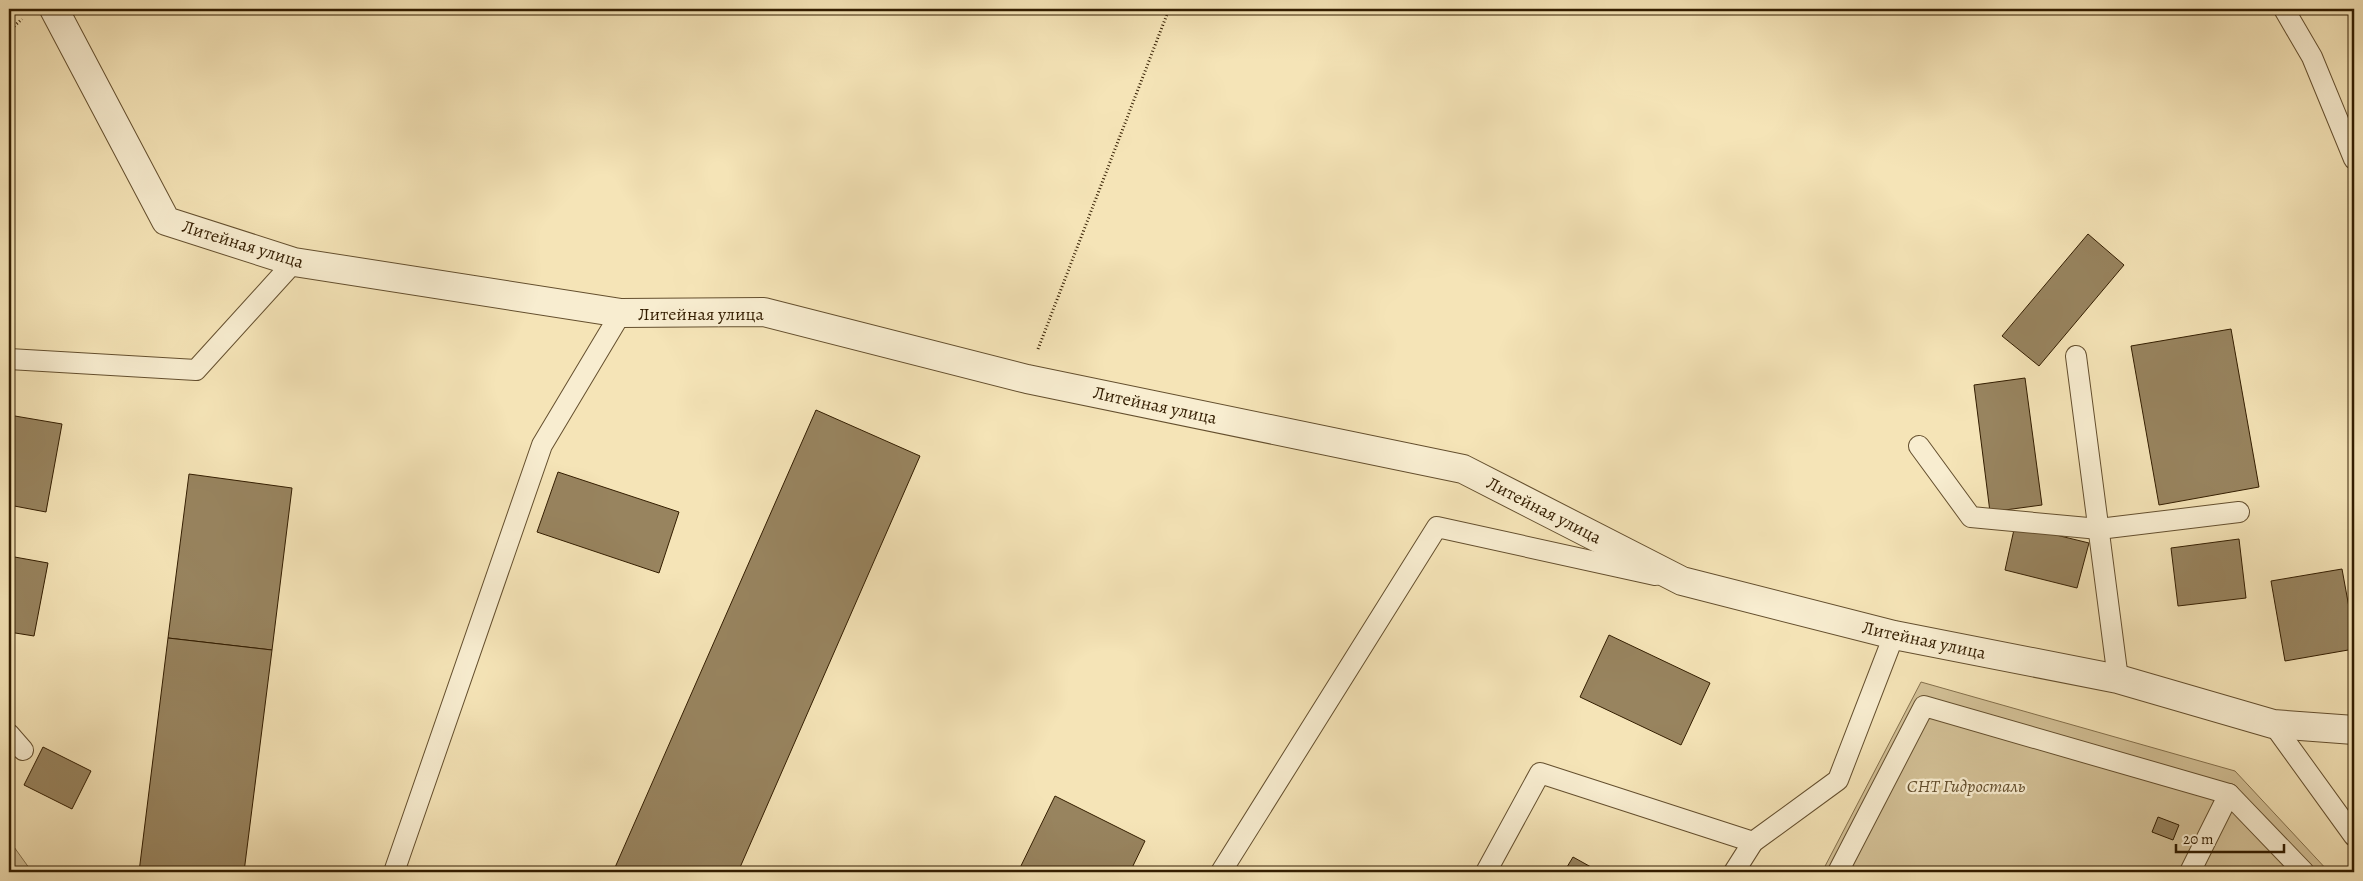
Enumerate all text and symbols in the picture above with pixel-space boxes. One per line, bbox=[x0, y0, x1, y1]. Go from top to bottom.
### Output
street label: Литейная улица bbox=[179, 214, 307, 274]
street label: Литейная улица bbox=[638, 302, 765, 326]
street label: Литейная улица bbox=[1091, 380, 1220, 430]
street label: Литейная улица bbox=[1482, 471, 1606, 550]
street label: Литейная улица bbox=[1860, 615, 1989, 665]
park label: СНТ Гидросталь bbox=[1907, 774, 2026, 798]
scale bar bbox=[2176, 821, 2283, 853]
text: 20 m bbox=[2183, 829, 2214, 849]

